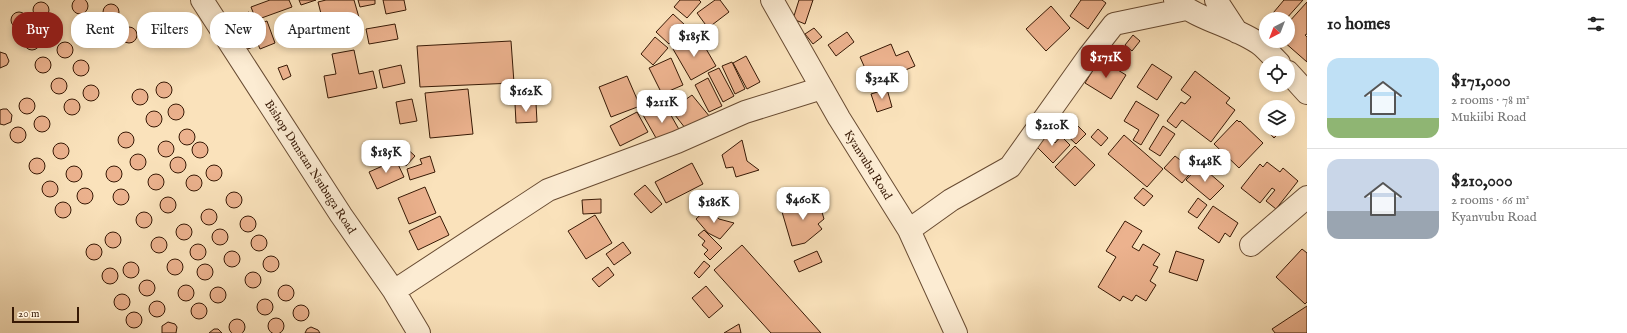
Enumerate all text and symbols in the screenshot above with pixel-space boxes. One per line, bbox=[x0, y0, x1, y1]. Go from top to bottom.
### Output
chip: Buy bbox=[12, 12, 63, 48]
chip: Rent bbox=[71, 12, 129, 48]
chip: Filters bbox=[137, 12, 202, 48]
chip: New bbox=[210, 12, 266, 48]
chip: Apartment bbox=[274, 12, 364, 48]
north arrow bbox=[1259, 12, 1295, 48]
map controls bbox=[1259, 12, 1295, 136]
icon: filters bbox=[1585, 13, 1607, 35]
text: 10 homes bbox=[1327, 14, 1390, 35]
pin: $185K bbox=[666, 24, 722, 58]
text: $185K bbox=[678, 28, 710, 45]
pin: $171K bbox=[1078, 45, 1134, 79]
text: $171K bbox=[1090, 49, 1122, 66]
button: locate bbox=[1259, 56, 1295, 92]
pin: $324K bbox=[854, 66, 910, 100]
text: $324K bbox=[865, 70, 899, 87]
text: $171,000 bbox=[1451, 71, 1511, 92]
icon: home bbox=[1359, 74, 1407, 122]
pin: $162K bbox=[498, 79, 554, 113]
text: $162K bbox=[509, 83, 543, 100]
pin: $211K bbox=[634, 90, 690, 124]
text: 2 rooms · 78 m² bbox=[1451, 92, 1530, 109]
text: $211K bbox=[646, 94, 678, 111]
street label: Bishop Dunstan Nsubuga Road bbox=[260, 97, 359, 238]
button: layers bbox=[1259, 100, 1295, 136]
text: Mukiibi Road bbox=[1451, 109, 1526, 126]
pin: $210K bbox=[1024, 113, 1080, 147]
text: $210K bbox=[1035, 117, 1069, 134]
street label: Kyanvubu Road bbox=[841, 128, 896, 203]
pin: $185K bbox=[358, 140, 414, 174]
text: $185K bbox=[370, 144, 402, 161]
pin: $148K bbox=[1177, 149, 1233, 183]
text: $148K bbox=[1189, 153, 1221, 170]
text: $210,000 bbox=[1451, 171, 1513, 192]
icon: home bbox=[1359, 175, 1407, 223]
pin: $460K bbox=[775, 187, 831, 221]
pin: $186K bbox=[686, 190, 742, 224]
text: $460K bbox=[786, 191, 820, 208]
text: 2 rooms · 66 m² bbox=[1451, 192, 1529, 209]
text: $186K bbox=[698, 194, 730, 211]
text: Kyanvubu Road bbox=[1451, 209, 1537, 226]
scale bar bbox=[12, 305, 79, 324]
text: 20 m bbox=[18, 307, 39, 321]

